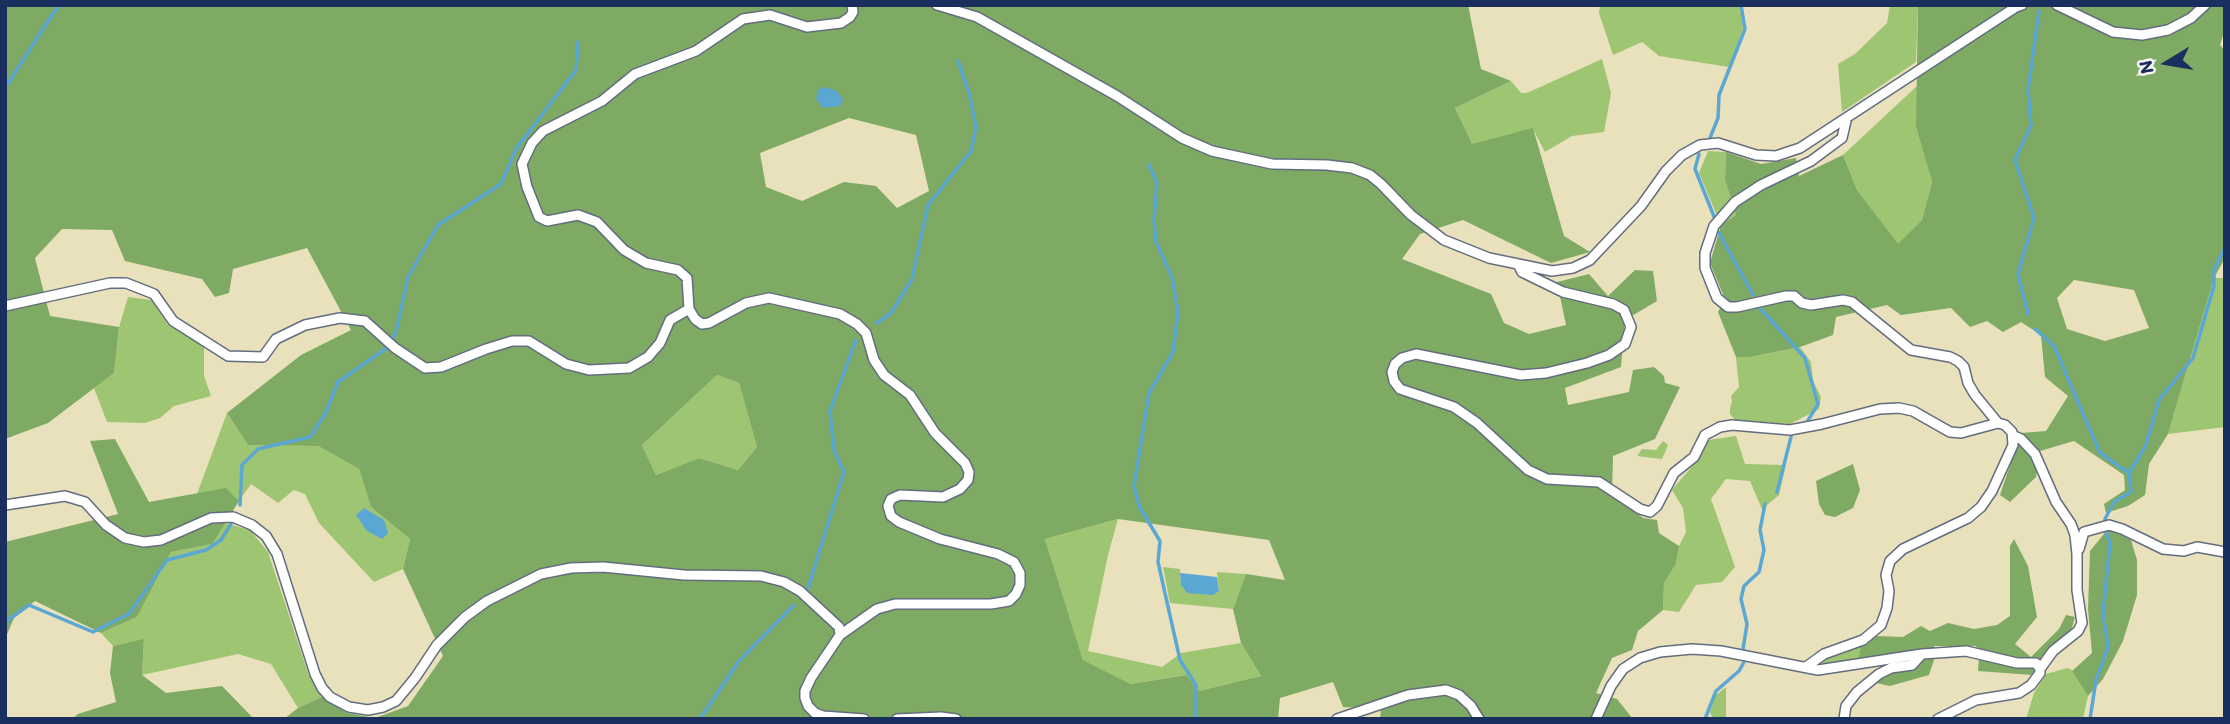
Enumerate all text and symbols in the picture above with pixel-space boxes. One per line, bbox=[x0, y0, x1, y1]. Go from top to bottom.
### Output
north arrow bbox=[2132, 28, 2202, 98]
text: N bbox=[2133, 59, 2158, 76]

